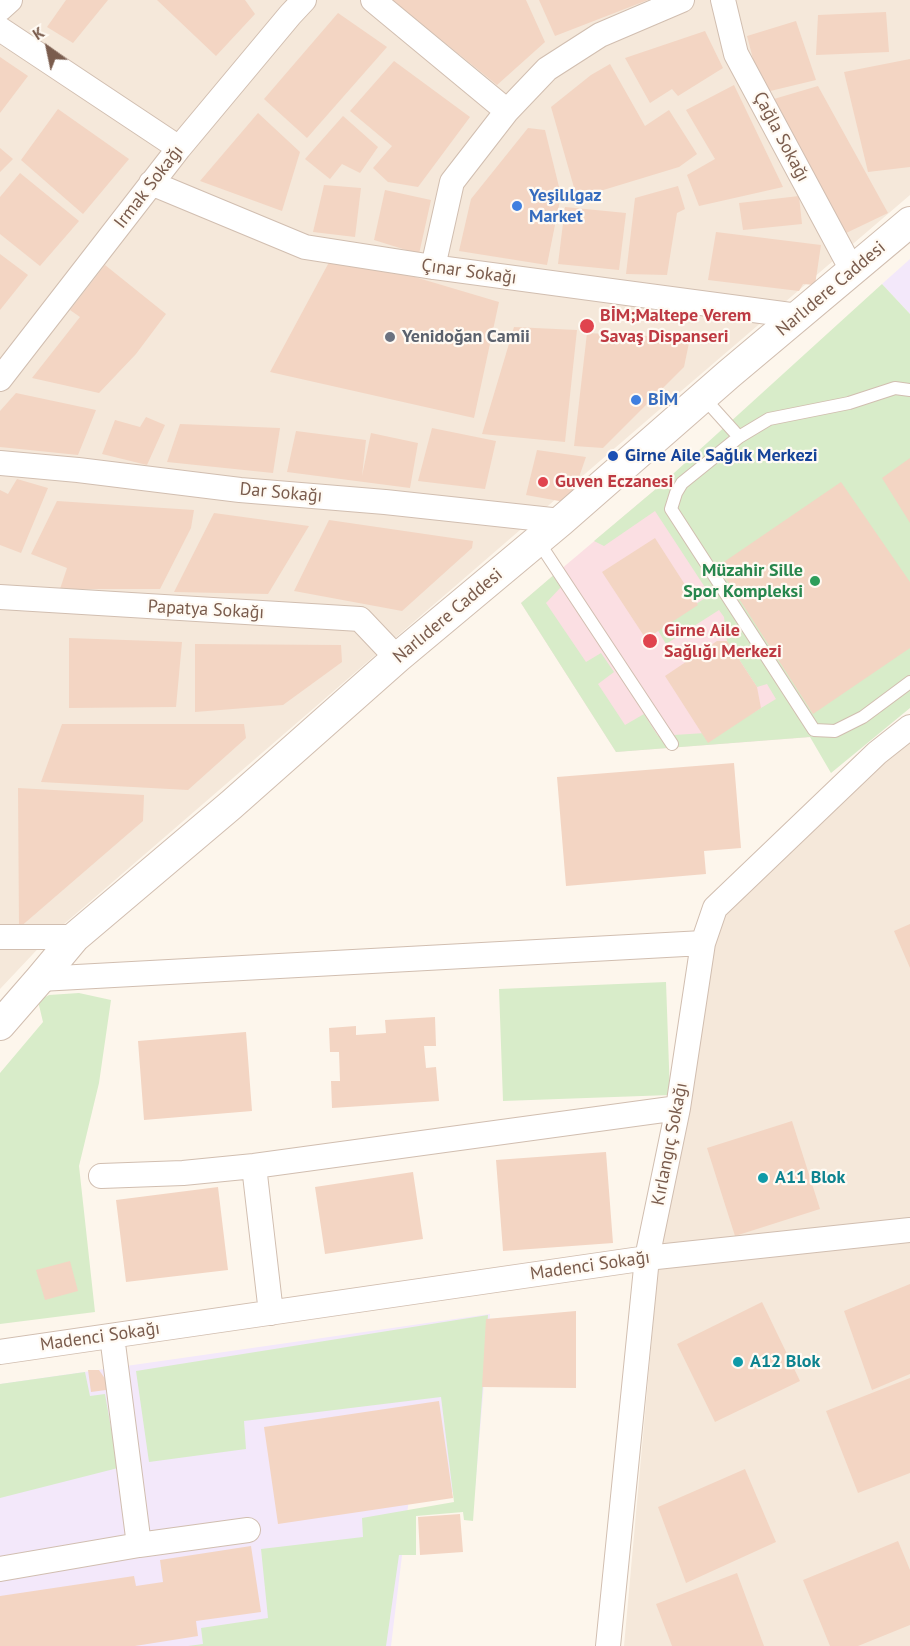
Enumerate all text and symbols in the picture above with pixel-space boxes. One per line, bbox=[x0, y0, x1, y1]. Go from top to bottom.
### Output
north arrow bbox=[18, 18, 78, 78]
text: K bbox=[29, 22, 48, 44]
street label: Çağla Sokağı bbox=[748, 88, 814, 186]
street label: Irmak Sokağı bbox=[110, 141, 188, 233]
place label: Yeşilılgaz Market bbox=[529, 185, 602, 228]
marker: Yeşilılgaz Market bbox=[510, 199, 524, 213]
street label: Narlıdere Caddesi bbox=[772, 237, 890, 341]
street label: Çınar Sokağı bbox=[420, 255, 518, 289]
place label: BİM;Maltepe Verem Savaş Dispanseri bbox=[600, 305, 751, 348]
marker: BİM;Maltepe Verem Savaş Dispanseri bbox=[578, 317, 596, 335]
place label: Yenidoğan Camii bbox=[402, 326, 530, 348]
marker: Yenidoğan Camii bbox=[383, 330, 397, 344]
place label: BİM bbox=[648, 389, 678, 411]
marker: BİM bbox=[629, 393, 643, 407]
place label: Girne Aile Sağlık Merkezi bbox=[625, 445, 818, 467]
marker: Girne Aile Sağlık Merkezi bbox=[606, 449, 620, 463]
place label: Guven Eczanesi bbox=[555, 471, 673, 493]
marker: Guven Eczanesi bbox=[536, 475, 550, 489]
street label: Dar Sokağı bbox=[239, 479, 323, 507]
place label: Müzahir Sille Spor Kompleksi bbox=[683, 560, 803, 602]
street label: Narlıdere Caddesi bbox=[389, 564, 507, 668]
marker: Müzahir Sille Spor Kompleksi bbox=[808, 574, 822, 588]
street label: Papatya Sokağı bbox=[147, 596, 265, 624]
place label: Girne Aile Sağlığı Merkezi bbox=[664, 620, 782, 662]
marker: Girne Aile Sağlığı Merkezi bbox=[641, 632, 659, 650]
street label: Kırlangıç Sokağı bbox=[648, 1081, 692, 1207]
place label: A11 Blok bbox=[775, 1167, 845, 1189]
marker: A11 Blok bbox=[756, 1171, 770, 1185]
street label: Madenci Sokağı bbox=[529, 1247, 651, 1285]
street label: Madenci Sokağı bbox=[39, 1318, 161, 1356]
place label: A12 Blok bbox=[750, 1351, 820, 1373]
marker: A12 Blok bbox=[731, 1355, 745, 1369]

